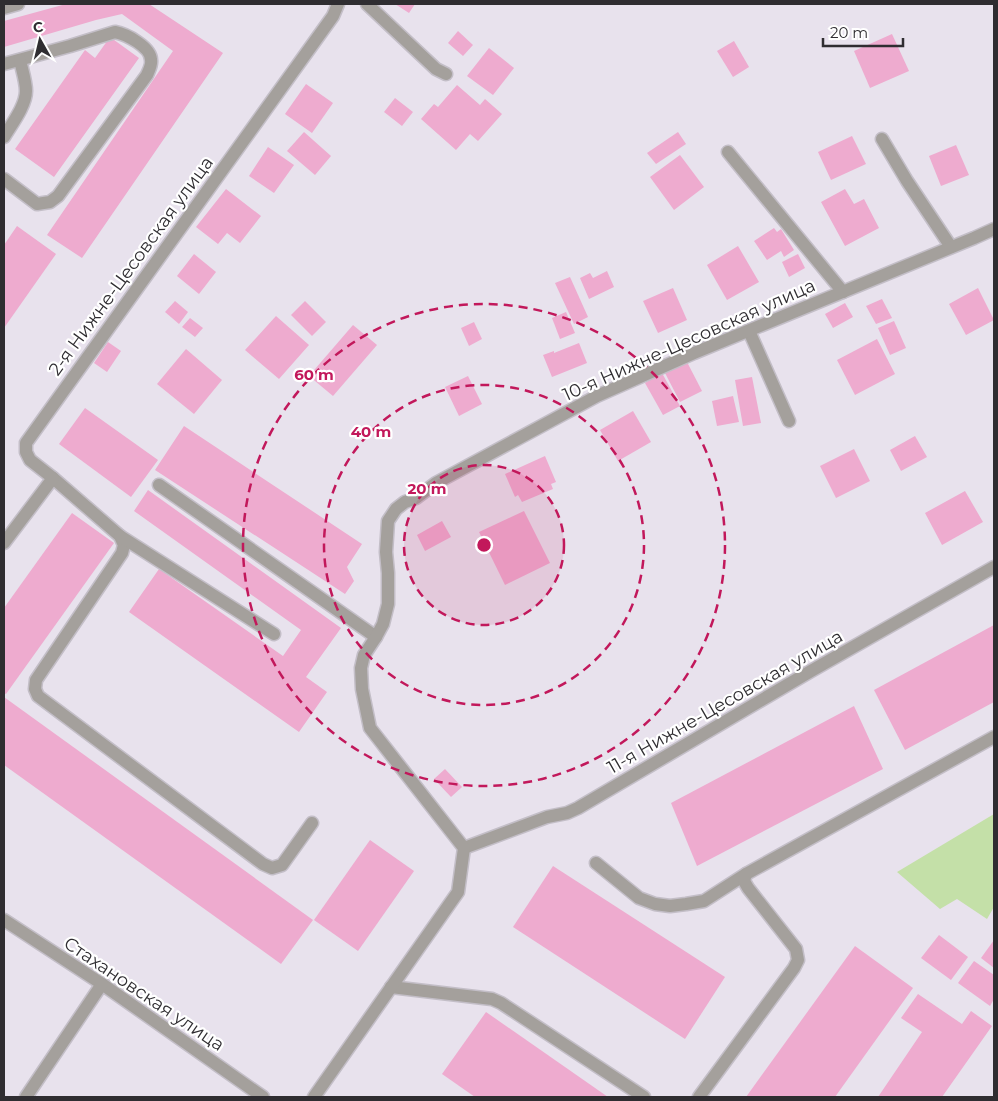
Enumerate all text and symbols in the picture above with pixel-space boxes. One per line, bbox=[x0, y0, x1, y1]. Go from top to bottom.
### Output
north arrow bbox=[15, 15, 65, 65]
scale bar bbox=[823, 15, 903, 47]
text: С bbox=[32, 18, 44, 37]
text: 20 m bbox=[830, 23, 868, 42]
street label: 2-я Нижне-Цесовская улица bbox=[44, 152, 218, 380]
street label: 10-я Нижне-Цесовская улица bbox=[559, 274, 819, 406]
text: 60 m bbox=[294, 365, 334, 384]
text: 40 m bbox=[351, 422, 391, 441]
text: 20 m bbox=[407, 479, 447, 498]
centre of rings bbox=[475, 536, 493, 554]
street label: 11-я Нижне-Цесовская улица bbox=[603, 625, 847, 779]
street label: Стахановская улица bbox=[60, 932, 228, 1056]

